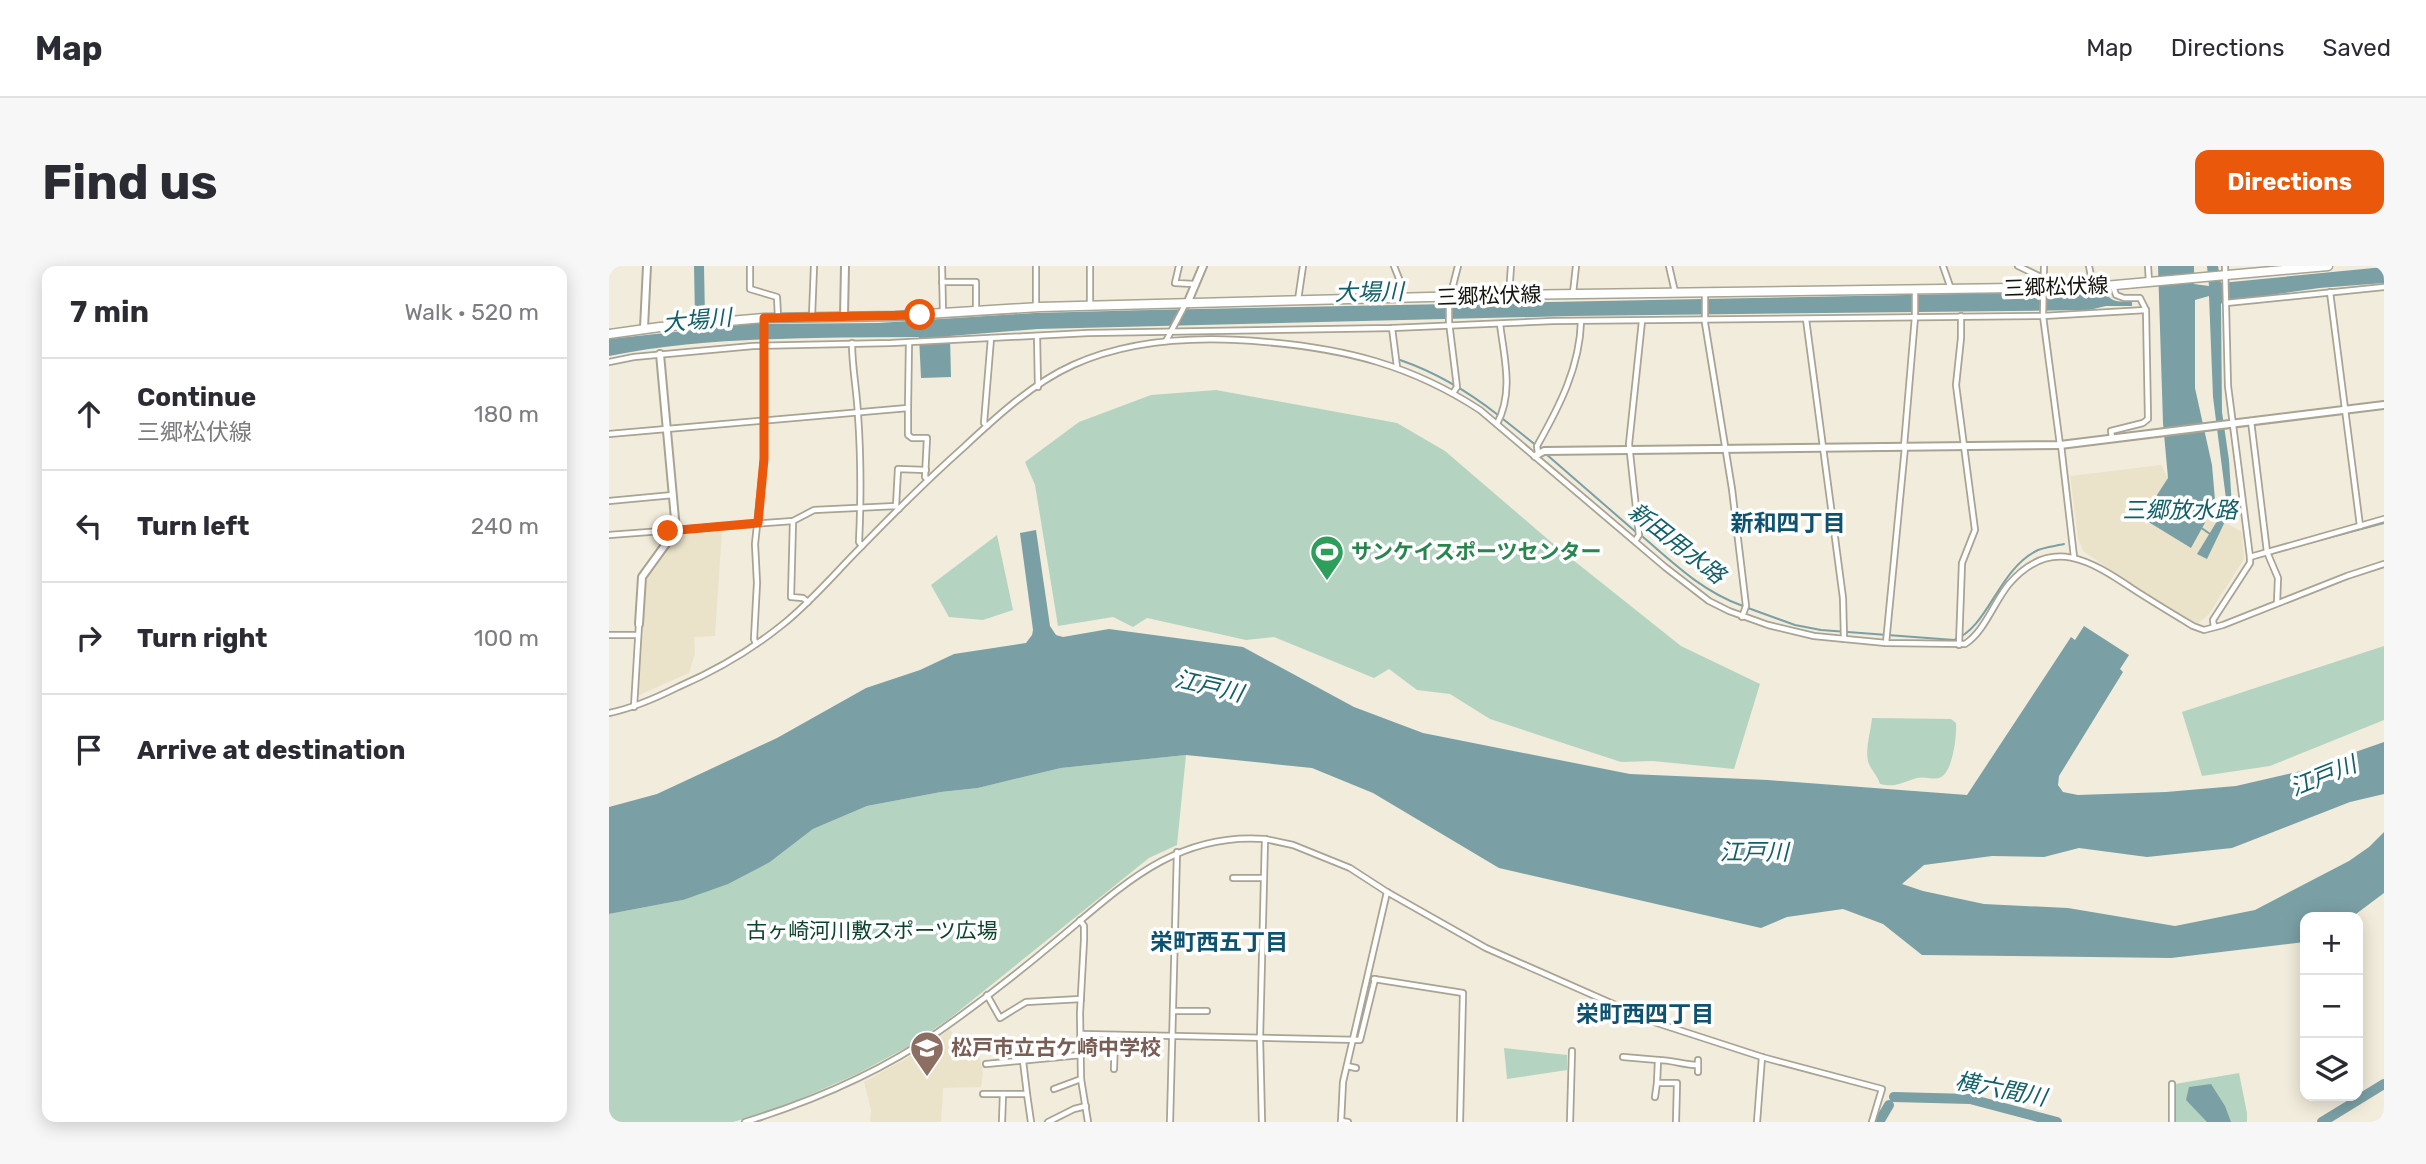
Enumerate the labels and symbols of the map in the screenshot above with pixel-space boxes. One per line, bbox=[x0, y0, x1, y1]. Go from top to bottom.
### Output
street label: 三郷松伏線 bbox=[2003, 272, 2109, 301]
water label: 大場川 bbox=[1334, 277, 1407, 307]
street label: 三郷松伏線 bbox=[1436, 281, 1542, 310]
route start bbox=[904, 299, 935, 330]
water label: 大場川 bbox=[661, 303, 736, 337]
water label: 三郷放水路 bbox=[2123, 496, 2240, 524]
water label: 新田用水路 bbox=[1623, 497, 1733, 591]
district label: 新和四丁目 bbox=[1731, 509, 1846, 537]
route end bbox=[652, 515, 683, 546]
sports icon: サンケイスポーツセンター bbox=[1308, 533, 1346, 582]
place label: サンケイスポーツセンター bbox=[1351, 539, 1602, 564]
water label: 江戸川 bbox=[1172, 665, 1249, 708]
water label: 江戸川 bbox=[2286, 749, 2363, 802]
water label: 江戸川 bbox=[1720, 838, 1792, 866]
park label: 古ヶ崎河川敷スポーツ広場 bbox=[746, 918, 998, 943]
district label: 栄町西五丁目 bbox=[1150, 928, 1288, 956]
district label: 栄町西四丁目 bbox=[1576, 1000, 1714, 1028]
school or university icon: 松戸市立古ケ崎中学校 bbox=[908, 1029, 946, 1078]
place label: 松戸市立古ケ崎中学校 bbox=[951, 1035, 1161, 1060]
water label: 横六間川 bbox=[1953, 1066, 2052, 1112]

